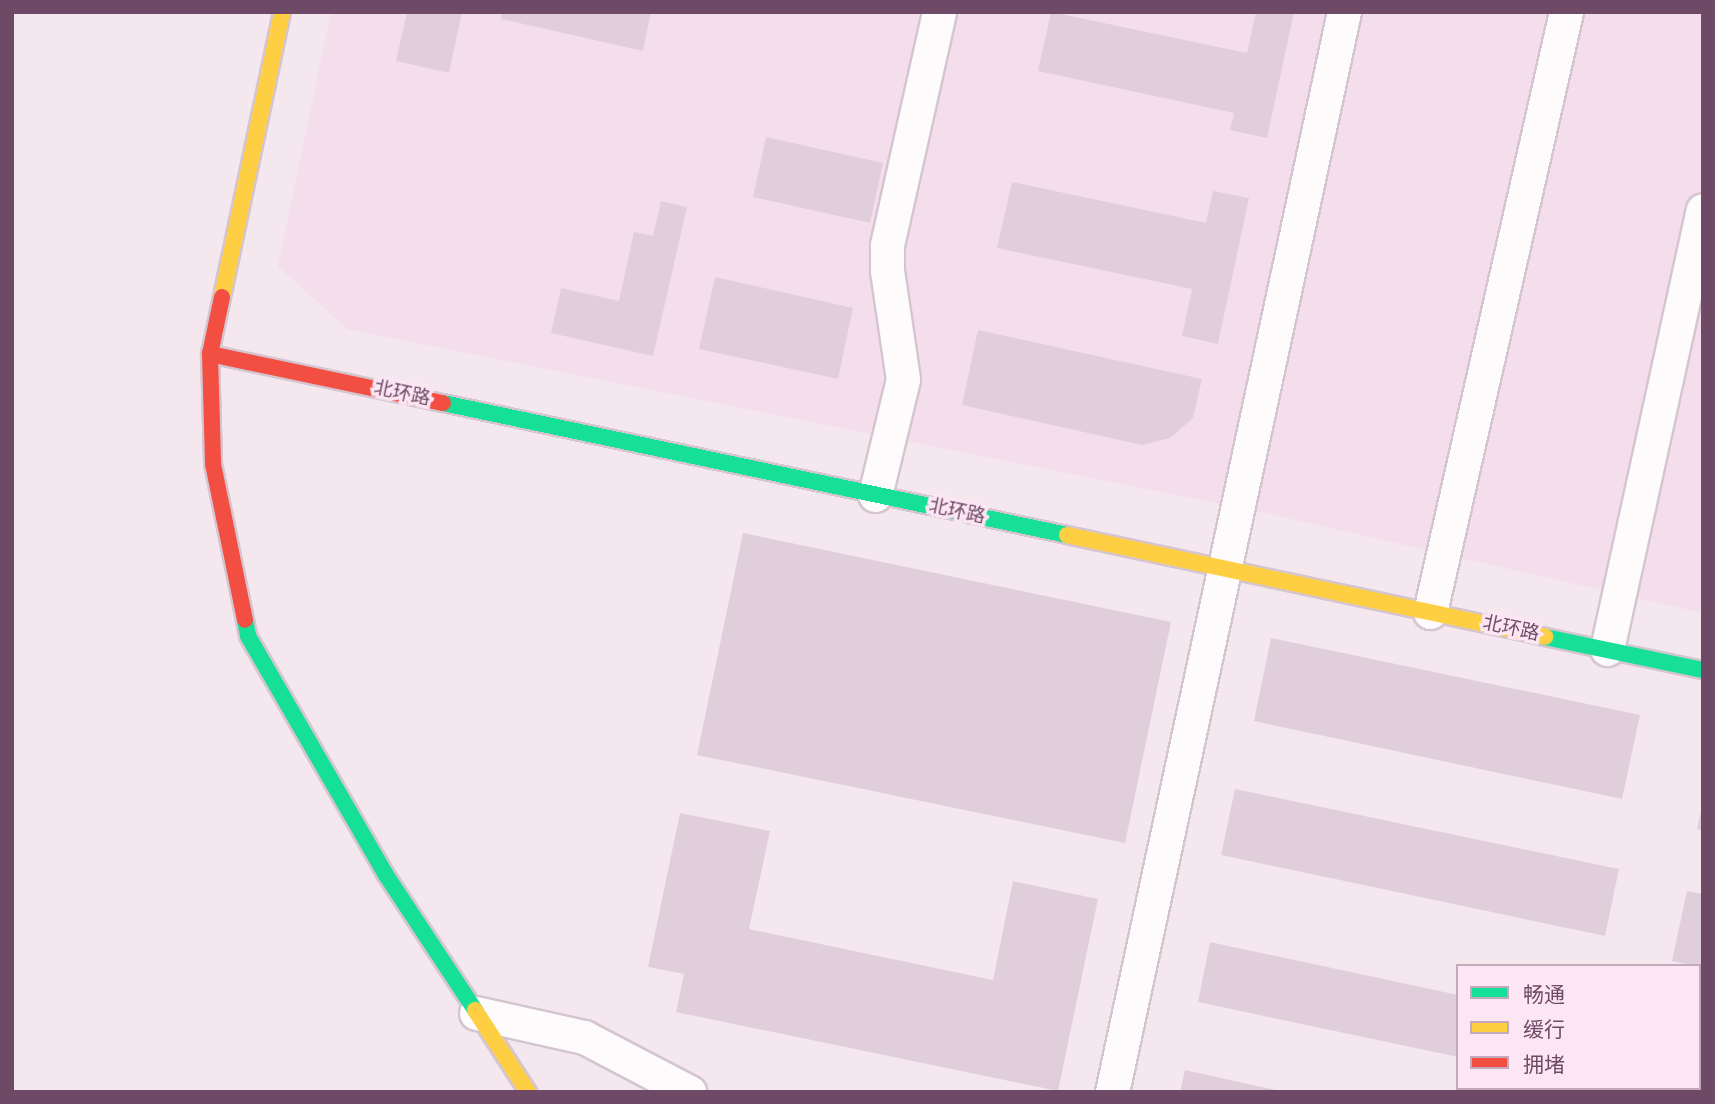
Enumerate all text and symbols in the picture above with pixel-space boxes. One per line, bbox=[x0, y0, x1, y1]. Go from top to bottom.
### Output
street label: 北环路 bbox=[372, 377, 432, 411]
street label: 北环路 bbox=[927, 495, 987, 529]
street label: 北环路 bbox=[1481, 612, 1541, 646]
legend bbox=[1456, 964, 1701, 1090]
text: 畅通 bbox=[1523, 983, 1565, 1008]
text: 缓行 bbox=[1523, 1018, 1565, 1043]
text: 拥堵 bbox=[1523, 1053, 1565, 1078]

